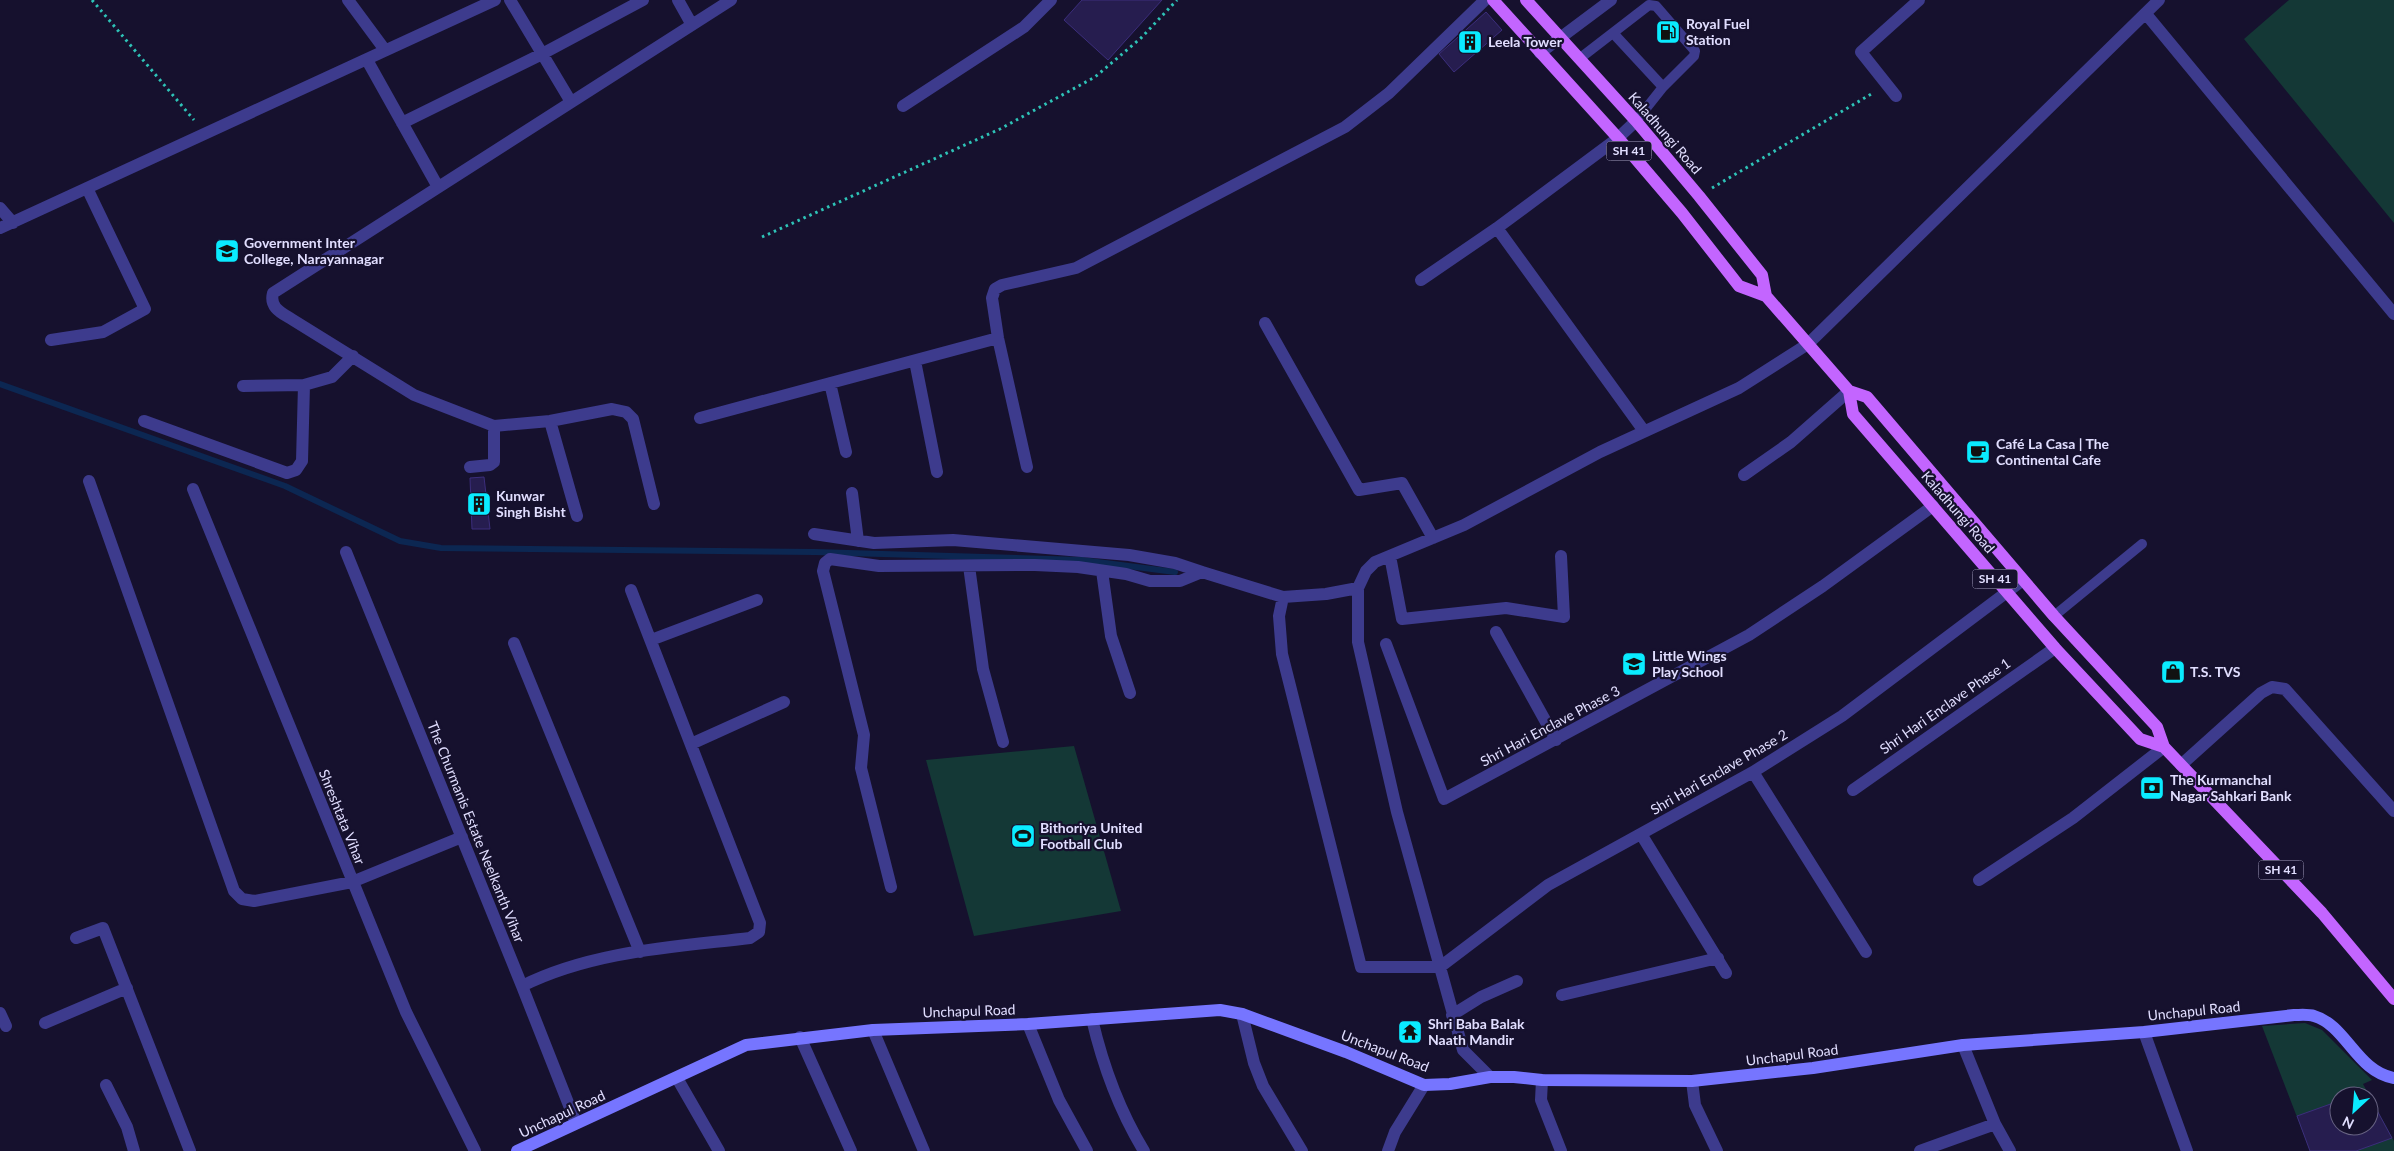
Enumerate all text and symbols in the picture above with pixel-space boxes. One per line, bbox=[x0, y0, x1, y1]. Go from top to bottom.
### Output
place label: Royal Fuel Station bbox=[1686, 15, 1750, 48]
fuel station icon: Royal Fuel Station bbox=[1655, 19, 1681, 45]
building icon: Leela Tower bbox=[1457, 29, 1483, 55]
place label: Leela Tower bbox=[1488, 33, 1563, 50]
street label: Kaladhungi Road bbox=[1625, 88, 1706, 177]
road number: SH 41 bbox=[1606, 142, 1652, 160]
place label: Government Inter College, Narayannagar bbox=[244, 234, 384, 267]
school or university icon: Government Inter College, Narayannagar bbox=[214, 238, 240, 264]
place label: Café La Casa | The Continental Cafe bbox=[1996, 435, 2110, 468]
cafe icon: Café La Casa | The Continental Cafe bbox=[1965, 439, 1991, 465]
street label: Kaladhungi Road bbox=[1918, 467, 1999, 556]
place label: Kunwar Singh Bisht bbox=[496, 487, 566, 520]
building icon: Kunwar Singh Bisht bbox=[466, 491, 492, 517]
road number: SH 41 bbox=[1972, 570, 2018, 588]
place label: Little Wings Play School bbox=[1652, 647, 1727, 680]
school or university icon: Little Wings Play School bbox=[1621, 651, 1647, 677]
street label: Shri Hari Enclave Phase 1 bbox=[1876, 654, 2013, 757]
shop icon: T.S. TVS bbox=[2160, 659, 2186, 685]
place label: T.S. TVS bbox=[2190, 663, 2241, 680]
street label: Shri Hari Enclave Phase 3 bbox=[1477, 682, 1622, 770]
street label: The Churmanis Estate Neelkanth Vihar bbox=[424, 719, 529, 945]
street label: Shri Hari Enclave Phase 2 bbox=[1647, 725, 1790, 818]
street label: Shreshtata Vihar bbox=[316, 767, 369, 867]
place label: The Kurmanchal Nagar Sahkari Bank bbox=[2170, 771, 2292, 804]
bank icon: The Kurmanchal Nagar Sahkari Bank bbox=[2139, 775, 2165, 801]
place label: Bithoriya United Football Club bbox=[1040, 819, 1143, 852]
sports icon: Bithoriya United Football Club bbox=[1010, 823, 1036, 849]
road number: SH 41 bbox=[2258, 860, 2304, 880]
street label: Unchapul Road bbox=[2147, 997, 2241, 1024]
street label: Unchapul Road bbox=[922, 1000, 1016, 1021]
place label: Shri Baba Balak Naath Mandir bbox=[1428, 1015, 1525, 1048]
temple icon: Shri Baba Balak Naath Mandir bbox=[1397, 1019, 1423, 1045]
street label: Unchapul Road bbox=[1339, 1026, 1432, 1075]
street label: Unchapul Road bbox=[1745, 1040, 1839, 1069]
street label: Unchapul Road bbox=[516, 1086, 608, 1141]
north arrow bbox=[2329, 1086, 2379, 1136]
text: N bbox=[2340, 1113, 2357, 1133]

